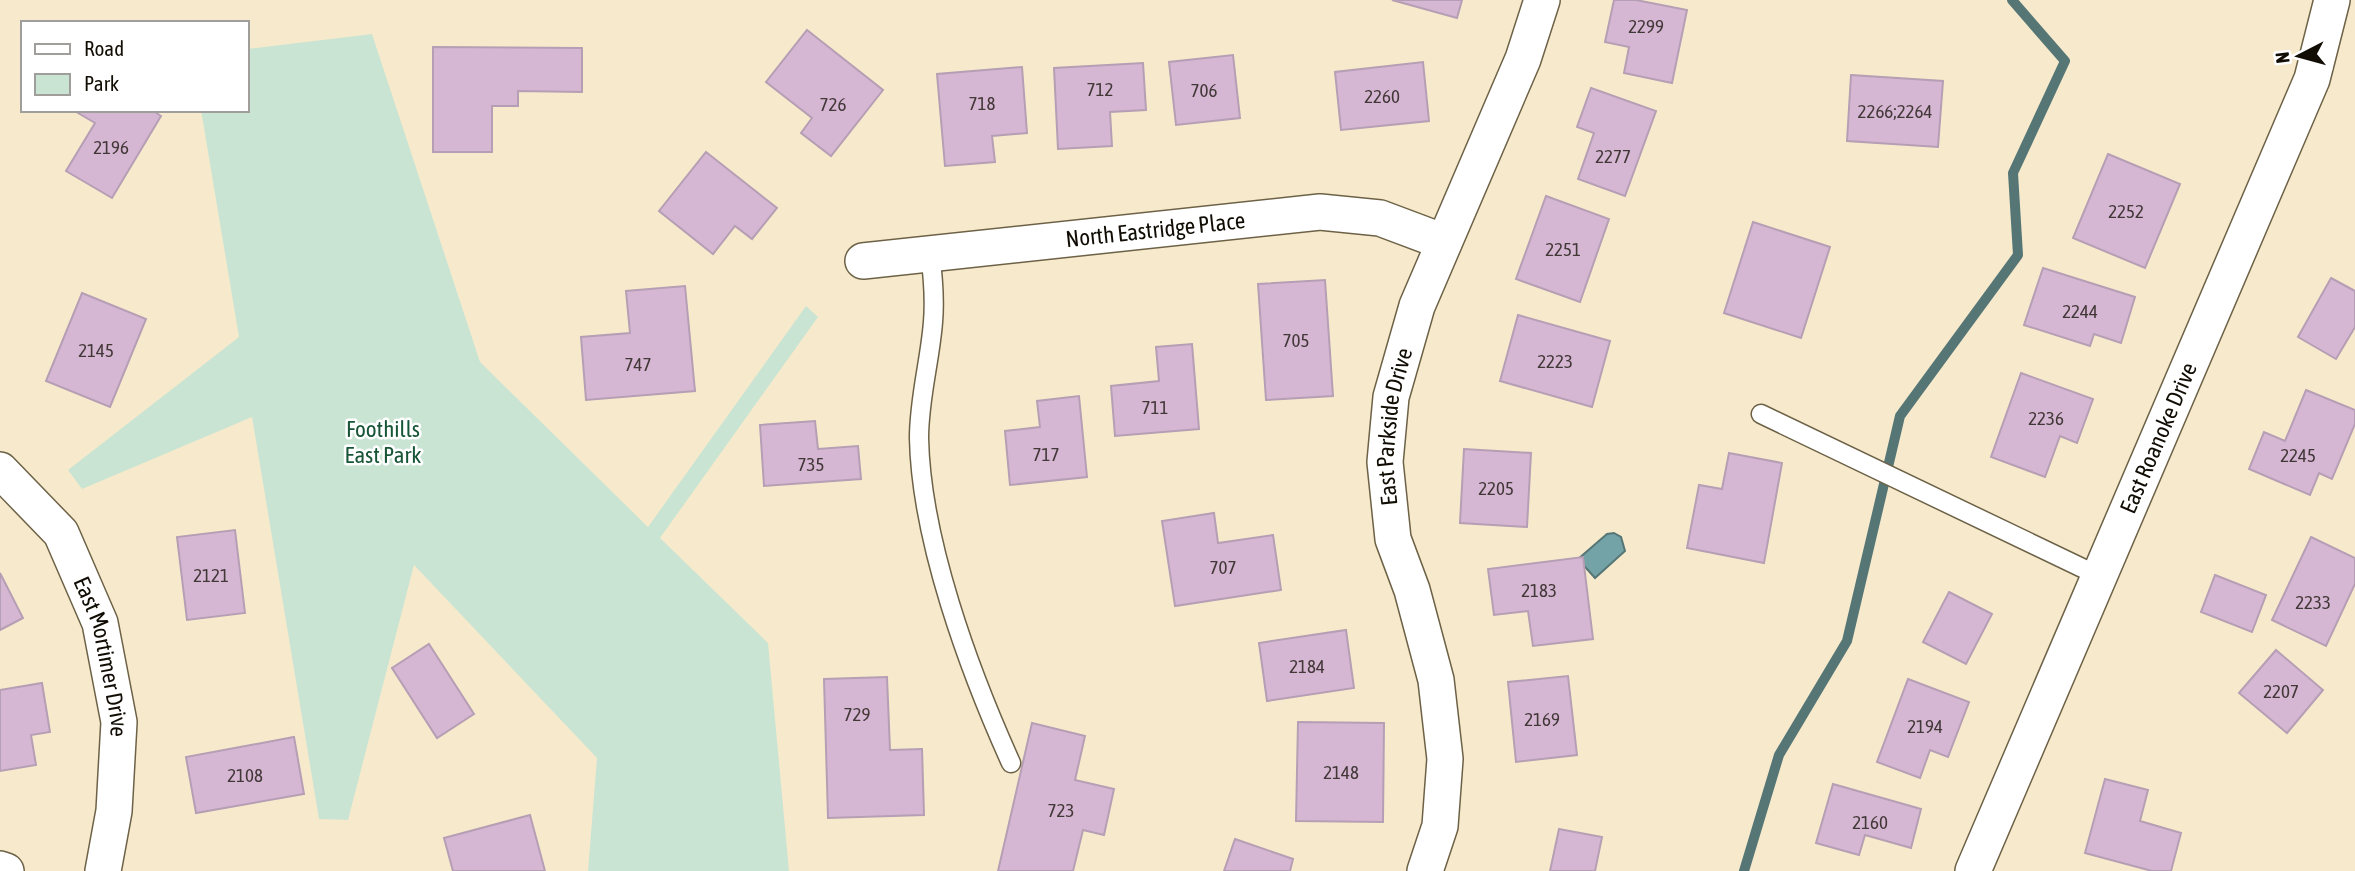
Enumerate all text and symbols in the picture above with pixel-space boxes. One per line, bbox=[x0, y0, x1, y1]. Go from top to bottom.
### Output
house number: 2299 bbox=[1628, 15, 1664, 37]
legend bbox=[21, 21, 248, 112]
north arrow bbox=[2264, 21, 2334, 91]
text: Road bbox=[84, 36, 124, 60]
text: N bbox=[2271, 51, 2294, 65]
text: Park bbox=[84, 71, 119, 95]
house number: 712 bbox=[1087, 78, 1113, 100]
house number: 706 bbox=[1191, 79, 1217, 101]
house number: 2260 bbox=[1364, 85, 1400, 107]
house number: 718 bbox=[969, 92, 995, 114]
house number: 726 bbox=[820, 93, 846, 115]
house number: 2266;2264 bbox=[1858, 100, 1932, 122]
house number: 2196 bbox=[93, 136, 129, 158]
house number: 2277 bbox=[1595, 145, 1631, 167]
house number: 2252 bbox=[2108, 200, 2144, 222]
street label: North Eastridge Place bbox=[1064, 207, 1246, 252]
house number: 2251 bbox=[1545, 238, 1581, 260]
house number: 2244 bbox=[2062, 300, 2098, 322]
house number: 705 bbox=[1283, 329, 1309, 351]
house number: 2145 bbox=[78, 339, 114, 361]
street label: East Parkside Drive bbox=[1371, 345, 1417, 507]
house number: 2223 bbox=[1537, 350, 1573, 372]
house number: 747 bbox=[625, 353, 651, 375]
street label: East Roanoke Drive bbox=[2115, 359, 2202, 517]
house number: 711 bbox=[1142, 396, 1168, 418]
house number: 2236 bbox=[2028, 407, 2064, 429]
park label: Foothills East Park bbox=[345, 416, 421, 468]
house number: 717 bbox=[1033, 443, 1059, 465]
house number: 2245 bbox=[2280, 444, 2316, 466]
house number: 735 bbox=[798, 453, 824, 475]
house number: 2205 bbox=[1478, 477, 1514, 499]
house number: 707 bbox=[1210, 556, 1236, 578]
house number: 2121 bbox=[193, 564, 229, 586]
street label: East Mortimer Drive bbox=[69, 573, 133, 738]
house number: 2183 bbox=[1521, 579, 1557, 601]
house number: 2233 bbox=[2295, 591, 2331, 613]
house number: 2184 bbox=[1289, 655, 1325, 677]
house number: 2207 bbox=[2263, 680, 2299, 702]
house number: 729 bbox=[844, 703, 870, 725]
house number: 2169 bbox=[1524, 708, 1560, 730]
house number: 2194 bbox=[1907, 715, 1943, 737]
house number: 2148 bbox=[1323, 761, 1359, 783]
house number: 2108 bbox=[227, 764, 263, 786]
house number: 723 bbox=[1048, 799, 1074, 821]
house number: 2160 bbox=[1852, 811, 1888, 833]

